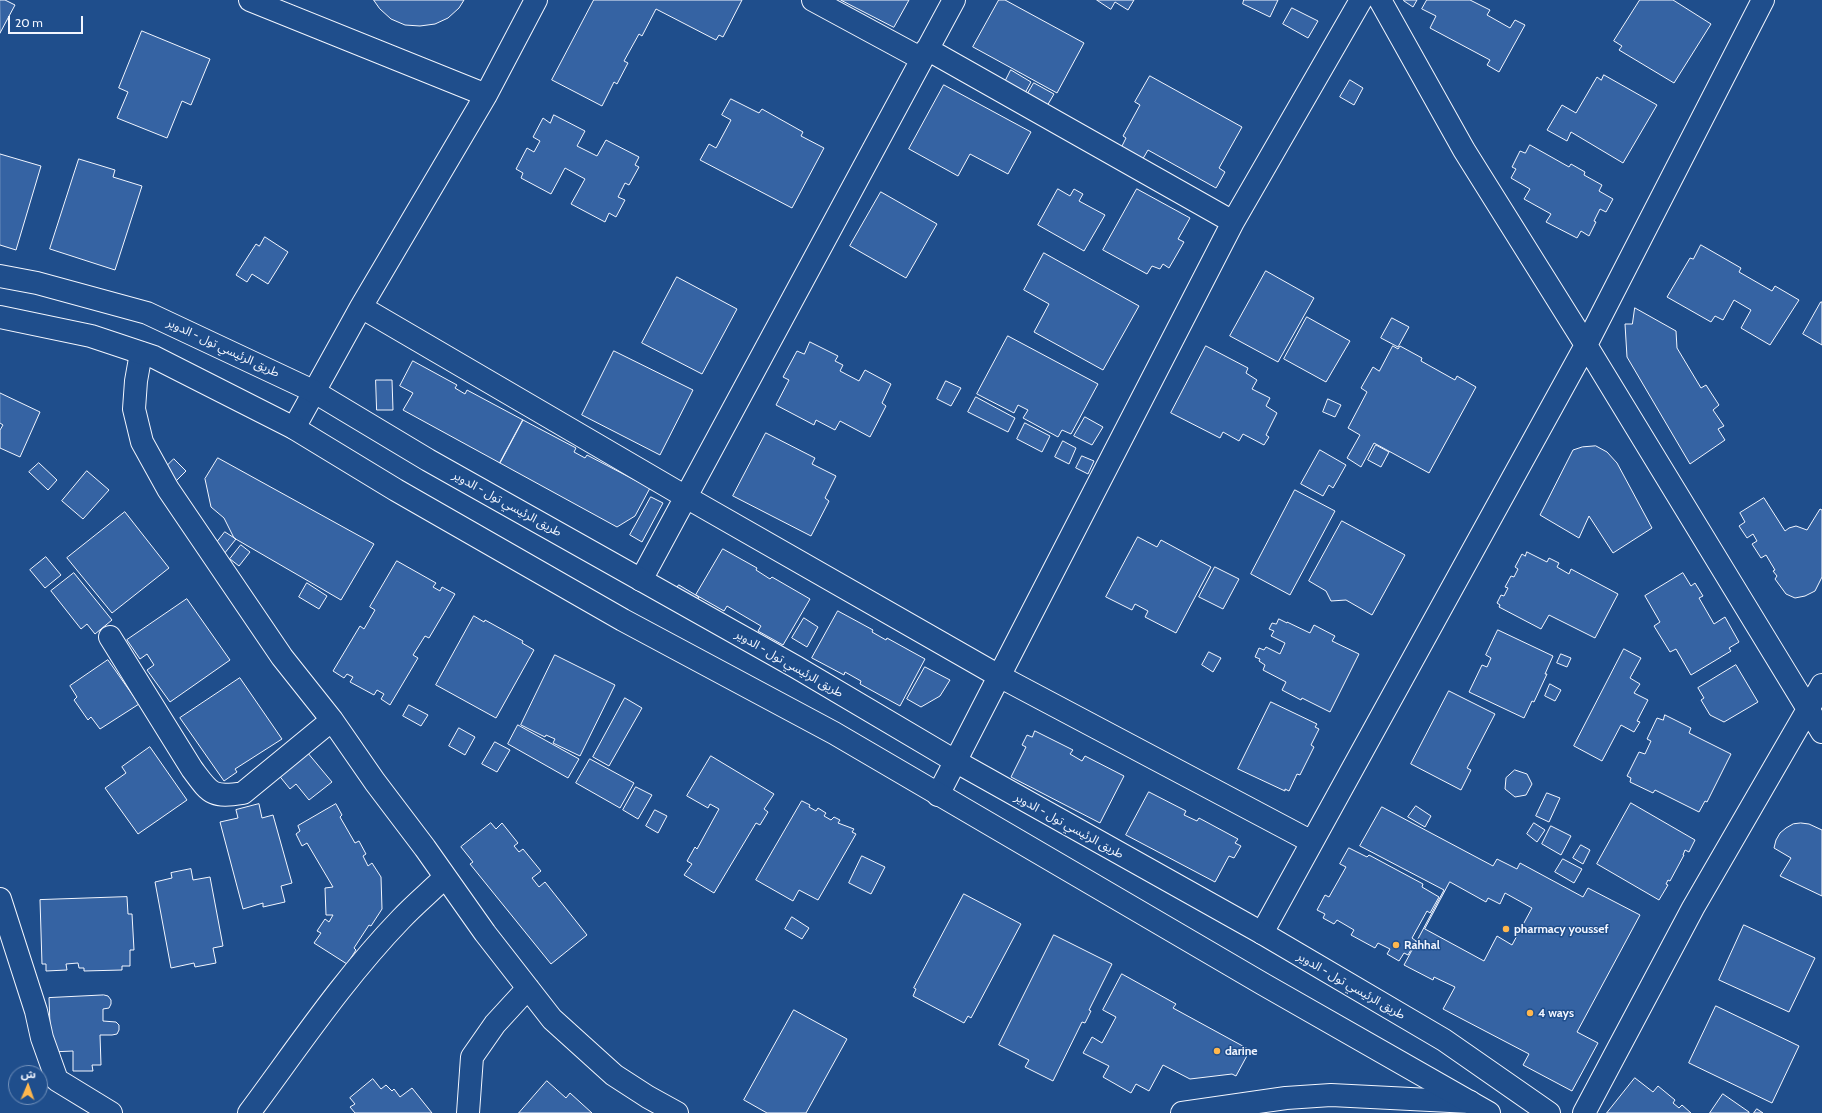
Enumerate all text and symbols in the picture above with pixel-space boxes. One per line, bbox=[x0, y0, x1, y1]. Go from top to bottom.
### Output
scale bar bbox=[10, 8, 85, 34]
text: 20 m bbox=[15, 15, 43, 30]
street label: طريق الرئيسي تول - الدوير bbox=[164, 316, 282, 380]
street label: طريق الرئيسي تول - الدوير bbox=[450, 468, 564, 540]
street label: طريق الرئيسي تول - الدوير bbox=[732, 627, 846, 701]
street label: طريق الرئيسي تول - الدوير bbox=[1012, 790, 1126, 862]
place label: pharmacy youssef bbox=[1514, 922, 1609, 936]
marker: pharmacy youssef bbox=[1501, 924, 1511, 934]
place label: Rahhal bbox=[1404, 938, 1440, 952]
marker: Rahhal bbox=[1391, 940, 1401, 950]
street label: طريق الرئيسي تول - الدوير bbox=[1294, 949, 1408, 1023]
place label: 4 ways bbox=[1538, 1006, 1574, 1020]
marker: 4 ways bbox=[1525, 1008, 1535, 1018]
place label: darine bbox=[1225, 1044, 1257, 1058]
marker: darine bbox=[1212, 1046, 1222, 1056]
north arrow bbox=[8, 1065, 48, 1105]
text: ش bbox=[21, 1067, 36, 1081]

